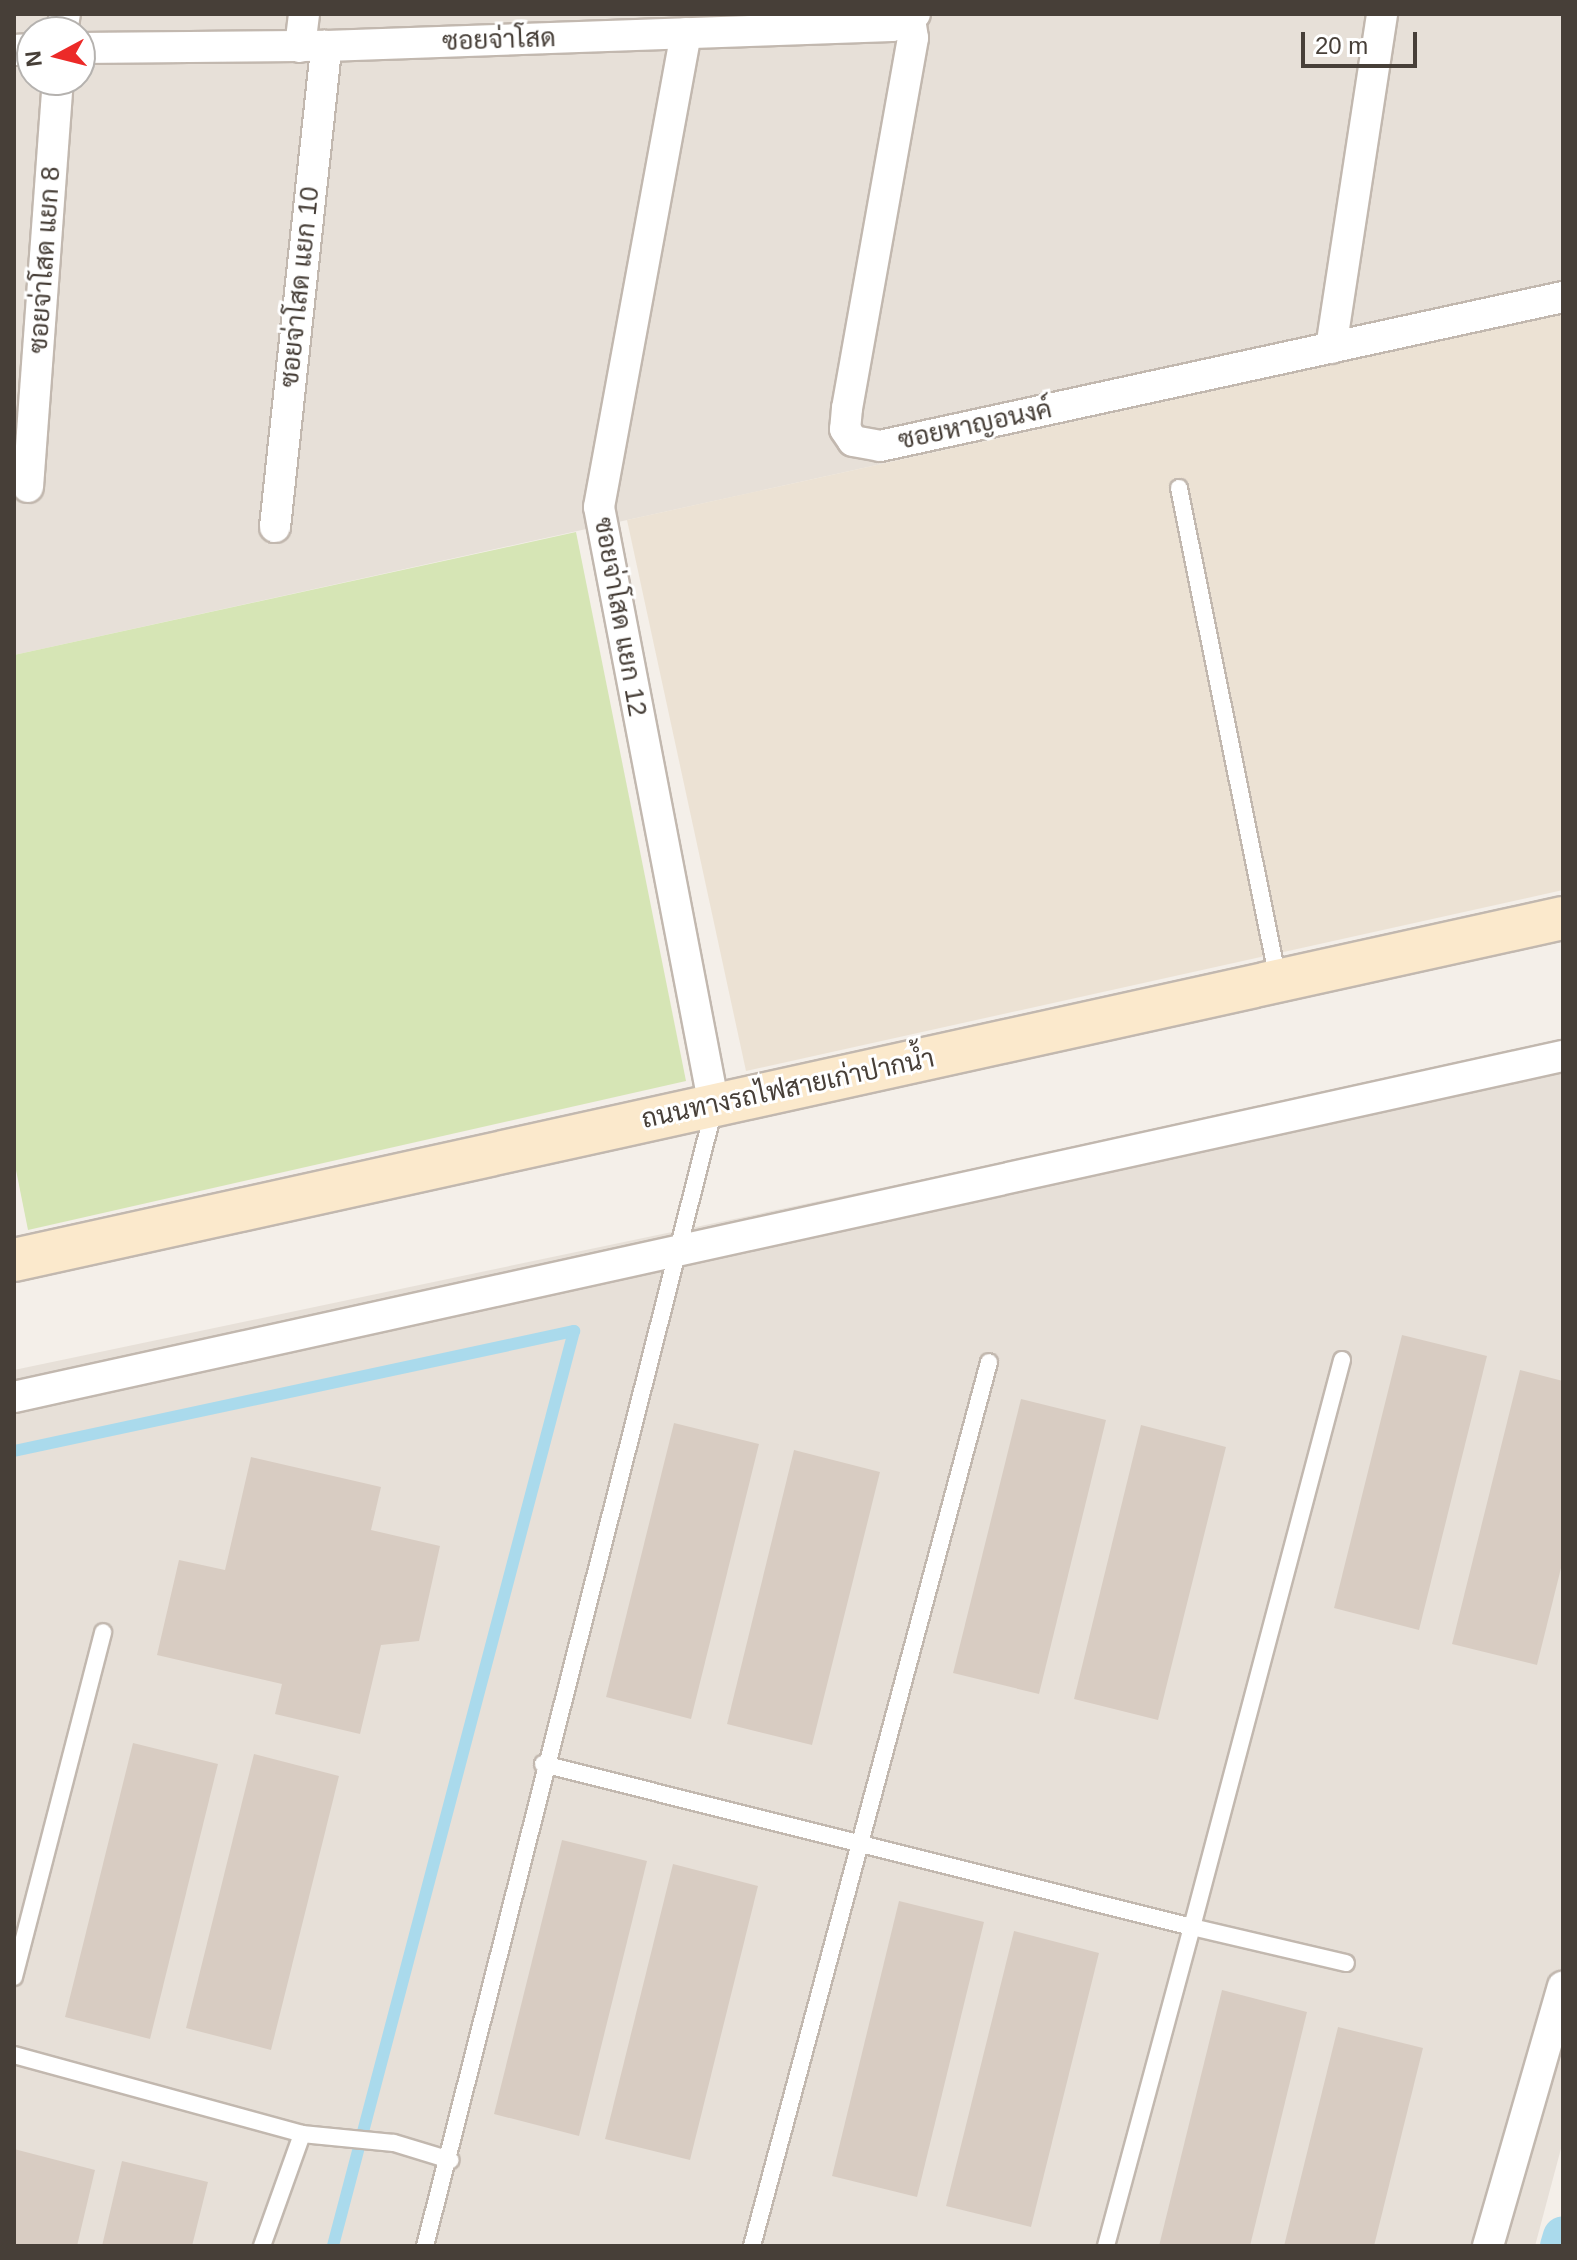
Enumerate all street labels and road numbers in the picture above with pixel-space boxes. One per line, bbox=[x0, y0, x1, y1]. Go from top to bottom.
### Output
street label: ซอยจ่าโสด bbox=[442, 22, 556, 58]
street label: ซอยจ่าโสด แยก 8 bbox=[23, 165, 67, 355]
street label: ซอยจ่าโสด แยก 10 bbox=[274, 185, 326, 389]
street label: ซอยหาญอนงค์ bbox=[895, 394, 1055, 456]
street label: ซอยจ่าโสด แยก 12 bbox=[587, 515, 653, 719]
street label: ถนนทางรถไฟสายเก่าปากน้ำ bbox=[639, 1043, 937, 1135]

